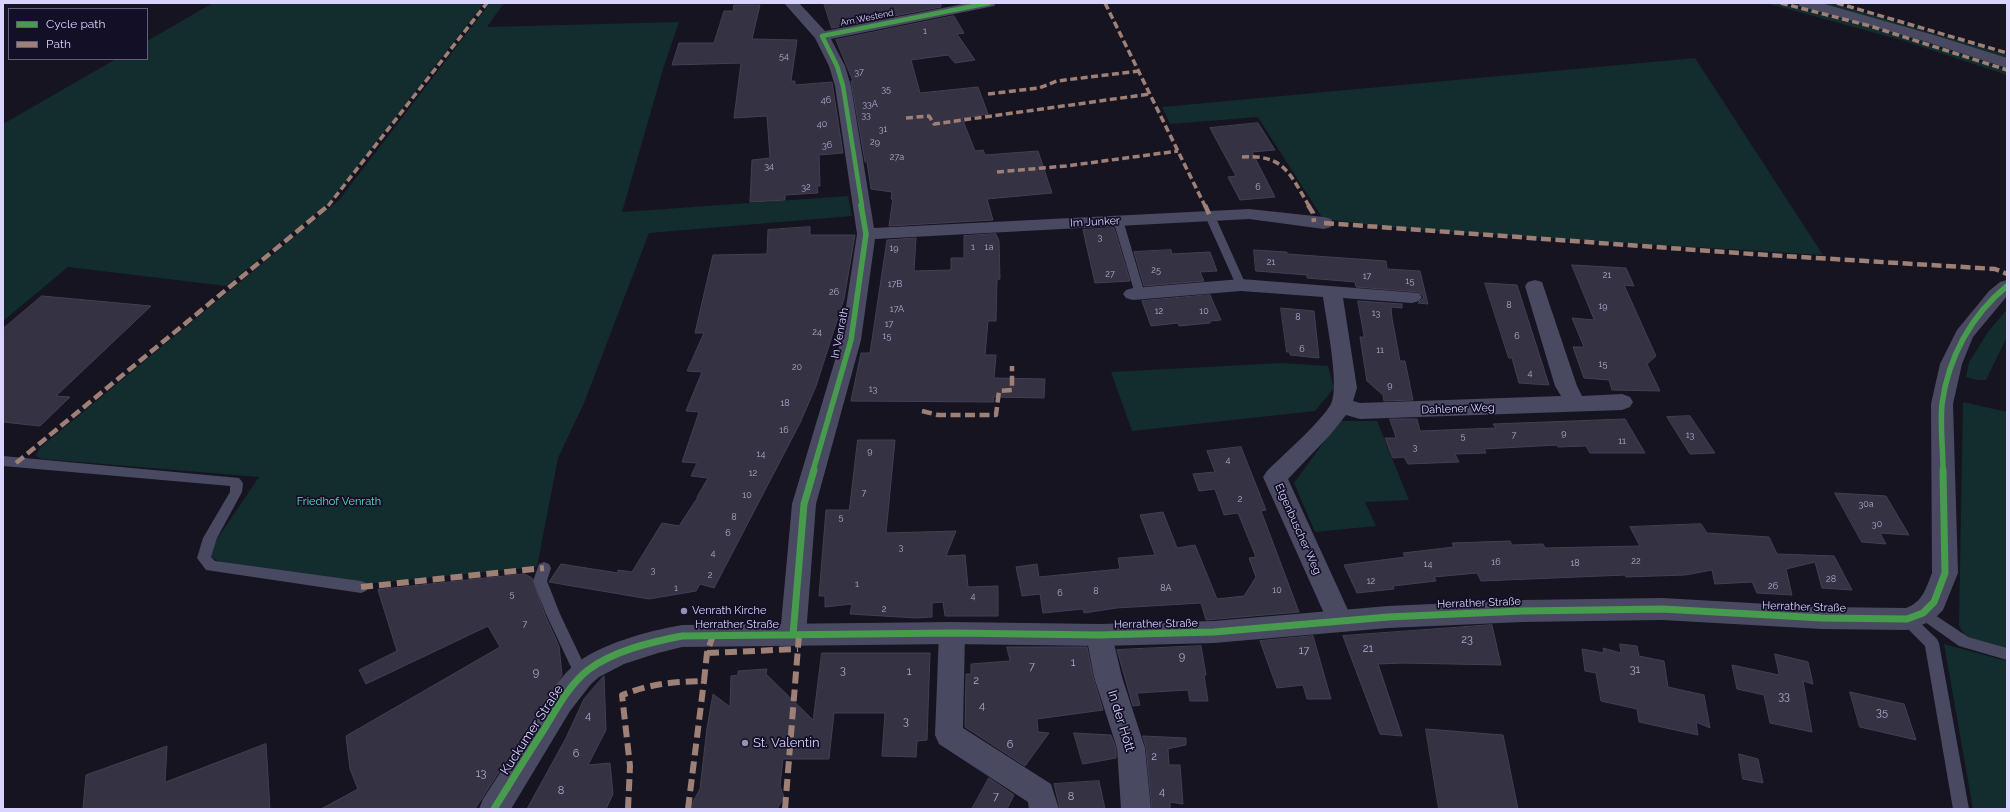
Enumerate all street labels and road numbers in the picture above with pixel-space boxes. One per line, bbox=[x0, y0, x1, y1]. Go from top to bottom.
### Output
street label: Am Westend bbox=[839, 8, 895, 28]
street label: Im Junker bbox=[1070, 214, 1120, 230]
street label: In Venrath bbox=[829, 306, 851, 360]
street label: Dahlener Weg bbox=[1421, 401, 1495, 417]
street label: Etgenbuscher Weg bbox=[1272, 481, 1324, 577]
street label: Herrather Straße bbox=[1437, 595, 1521, 611]
street label: Herrather Straße bbox=[1762, 599, 1846, 615]
street label: Herrather Straße bbox=[1114, 617, 1198, 631]
street label: Herrather Straße bbox=[695, 618, 779, 632]
street label: Kuckumer Straße bbox=[497, 682, 567, 778]
street label: In der Hött bbox=[1104, 688, 1138, 754]

